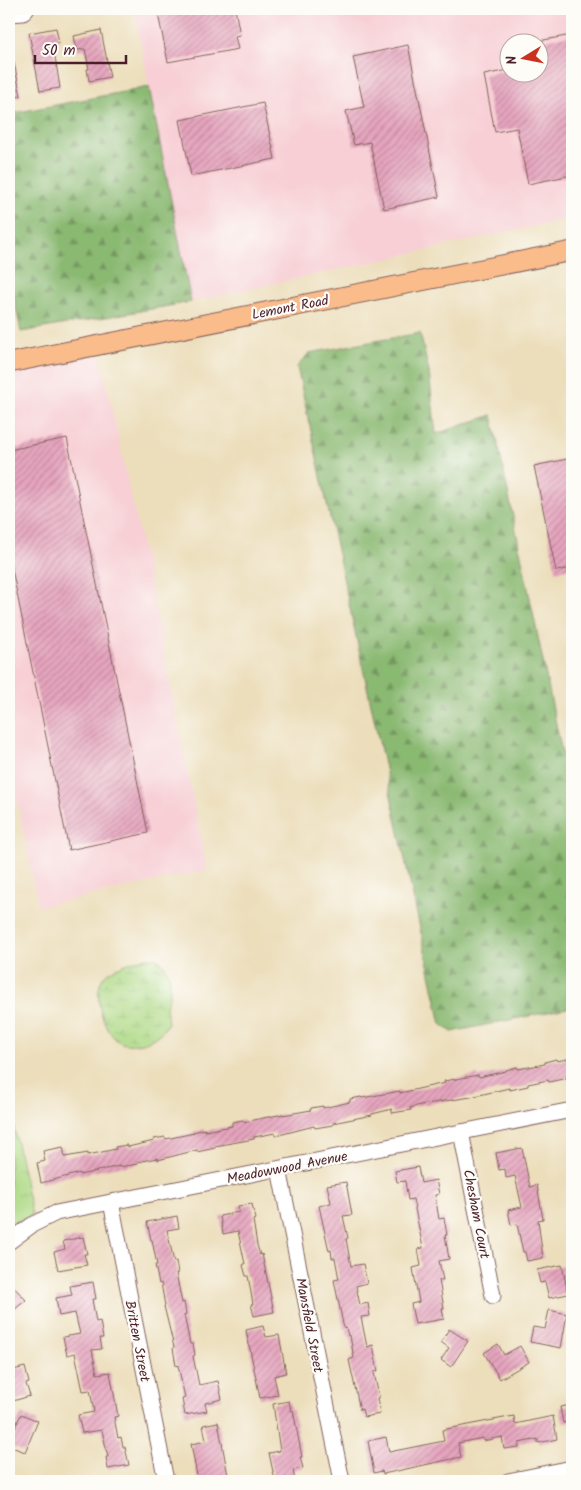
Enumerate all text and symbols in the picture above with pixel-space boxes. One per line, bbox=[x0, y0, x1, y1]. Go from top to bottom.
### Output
scale bar bbox=[35, 32, 126, 64]
north arrow bbox=[498, 32, 548, 82]
text: 50 m bbox=[42, 39, 76, 63]
text: N bbox=[501, 54, 524, 66]
street label: Lemont Road bbox=[250, 290, 332, 326]
street label: Meadowwood Avenue bbox=[225, 1145, 350, 1190]
street label: Chesham Court bbox=[457, 1168, 496, 1261]
street label: Mansfield Street bbox=[289, 1276, 329, 1375]
street label: Britten Street bbox=[118, 1299, 156, 1384]

